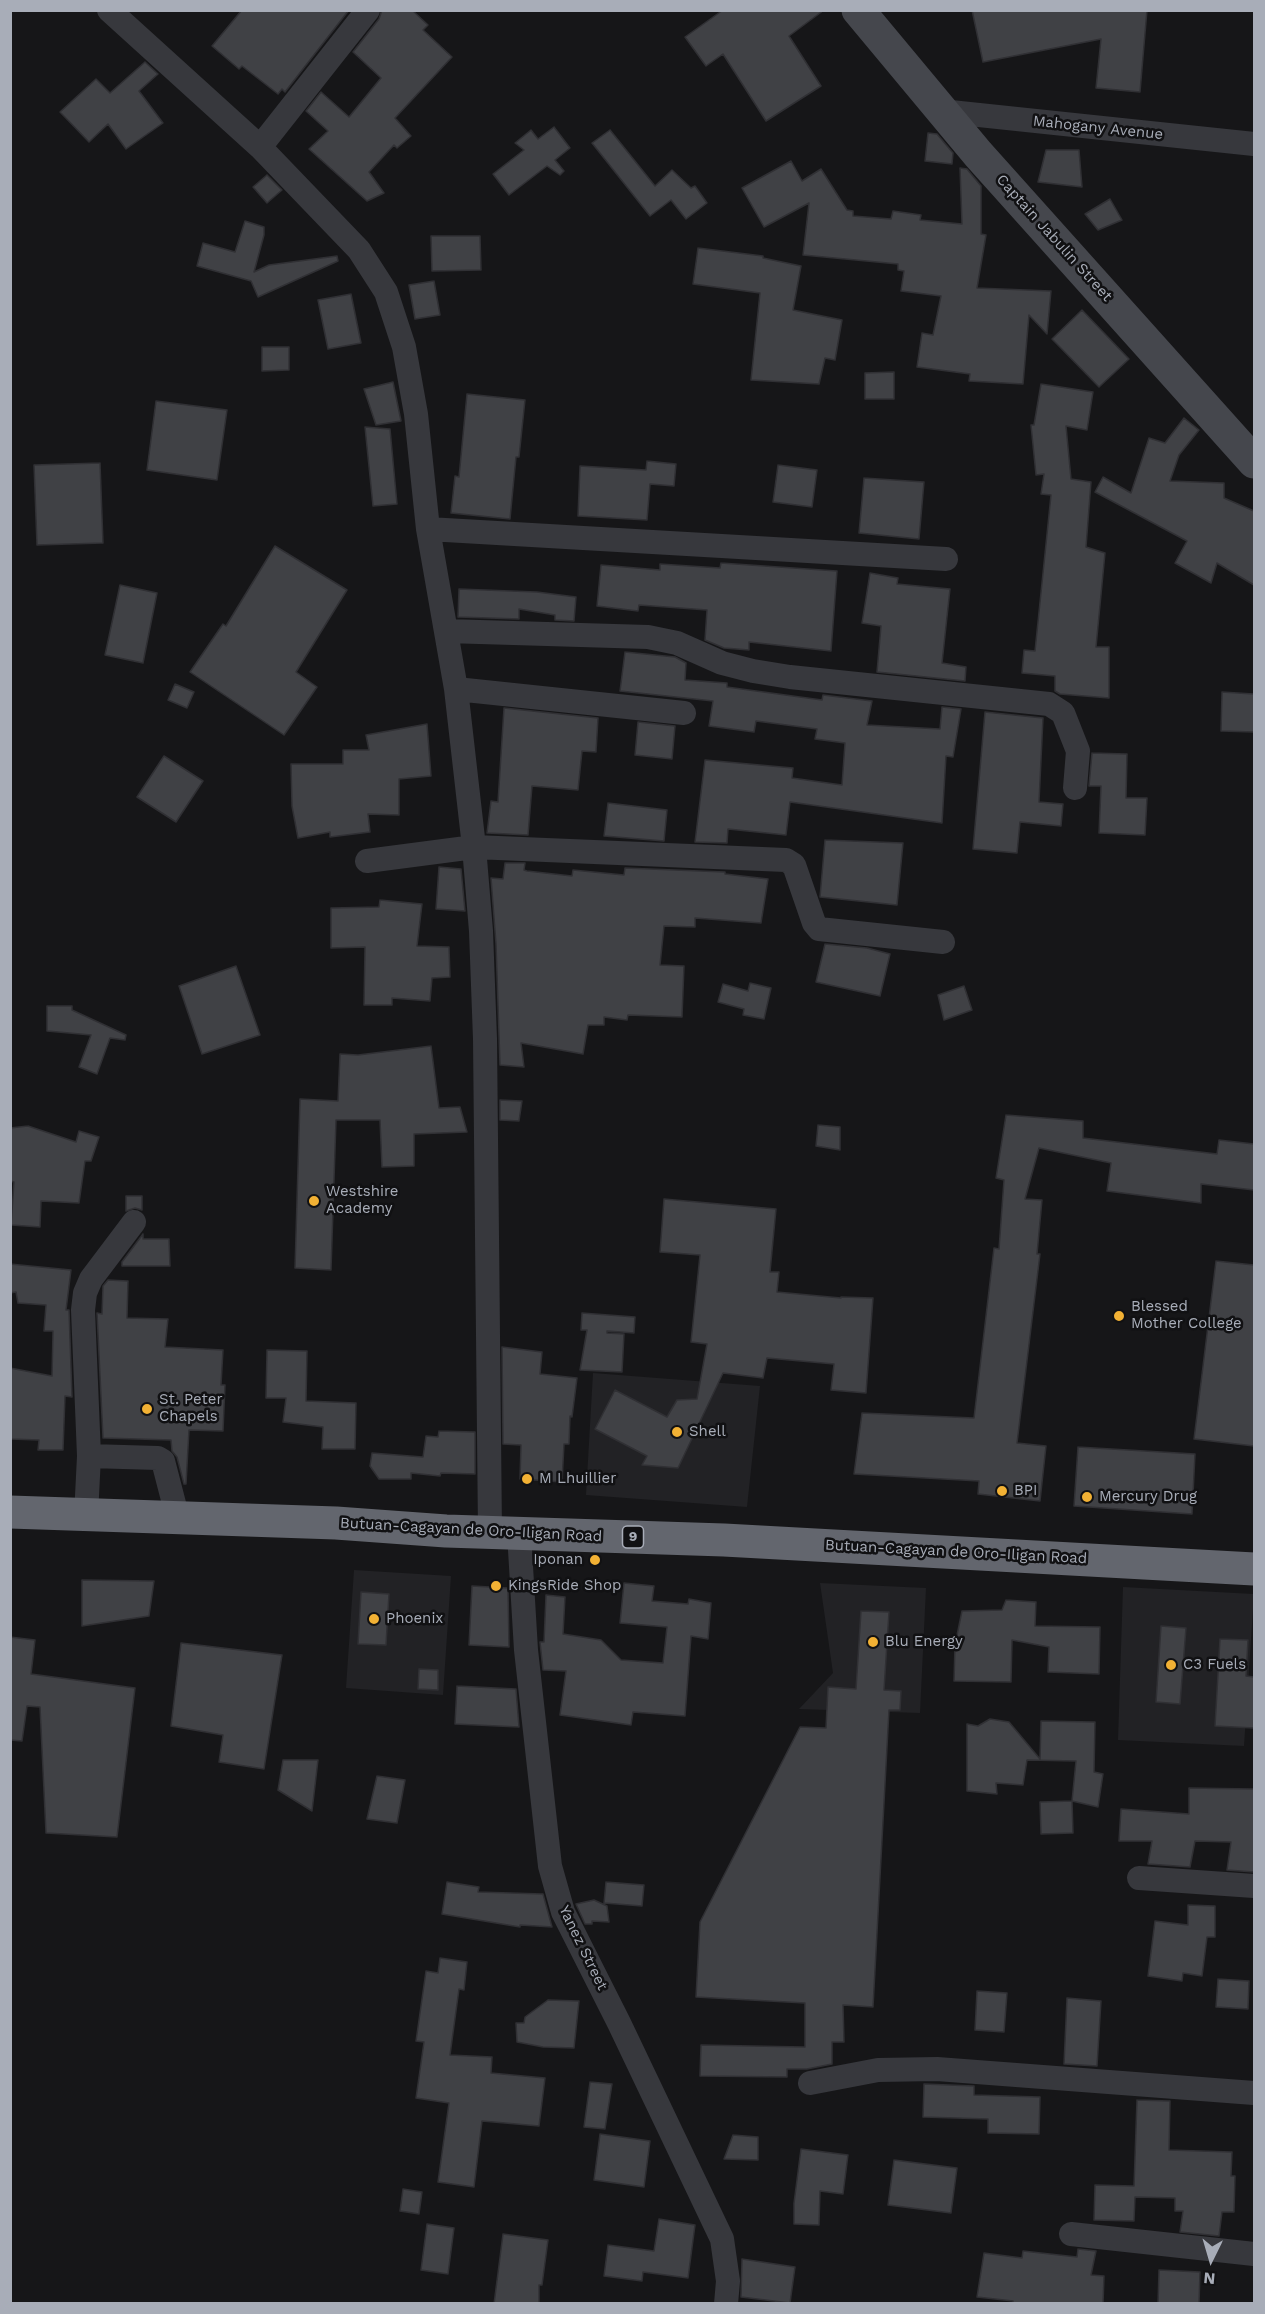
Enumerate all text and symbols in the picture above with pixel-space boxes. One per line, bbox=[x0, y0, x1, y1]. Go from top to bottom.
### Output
street label: Mahogany Avenue bbox=[1032, 112, 1164, 144]
street label: Captain Jabulin Street bbox=[992, 171, 1116, 305]
place label: Westshire Academy bbox=[326, 1183, 398, 1218]
marker: Westshire Academy bbox=[307, 1194, 321, 1208]
place label: Blessed Mother College bbox=[1131, 1298, 1242, 1333]
marker: Blessed Mother College bbox=[1112, 1309, 1126, 1323]
place label: St. Peter Chapels bbox=[159, 1391, 223, 1426]
marker: St. Peter Chapels bbox=[140, 1402, 154, 1416]
place label: Shell bbox=[689, 1423, 726, 1441]
marker: Shell bbox=[670, 1425, 684, 1439]
place label: M Lhuillier bbox=[539, 1470, 616, 1488]
marker: M Lhuillier bbox=[520, 1472, 534, 1486]
place label: BPI bbox=[1014, 1482, 1037, 1500]
marker: BPI bbox=[995, 1484, 1009, 1498]
place label: Mercury Drug bbox=[1099, 1488, 1197, 1506]
marker: Mercury Drug bbox=[1080, 1490, 1094, 1504]
street label: Butuan-Cagayan de Oro-Iligan Road bbox=[339, 1514, 603, 1546]
road number: 9 bbox=[622, 1526, 644, 1548]
street label: Butuan-Cagayan de Oro-Iligan Road bbox=[824, 1536, 1088, 1568]
place label: Iponan bbox=[533, 1551, 583, 1569]
marker: Iponan bbox=[588, 1553, 602, 1567]
place label: KingsRide Shop bbox=[508, 1577, 621, 1595]
marker: KingsRide Shop bbox=[489, 1579, 503, 1593]
place label: Phoenix bbox=[386, 1610, 443, 1628]
marker: Phoenix bbox=[367, 1612, 381, 1626]
place label: Blu Energy bbox=[885, 1633, 963, 1651]
marker: Blu Energy bbox=[866, 1635, 880, 1649]
place label: C3 Fuels bbox=[1183, 1656, 1246, 1674]
marker: C3 Fuels bbox=[1164, 1658, 1178, 1672]
street label: Yanez Street bbox=[555, 1903, 611, 1993]
north arrow bbox=[1181, 2230, 1241, 2290]
text: N bbox=[1203, 2268, 1216, 2288]

